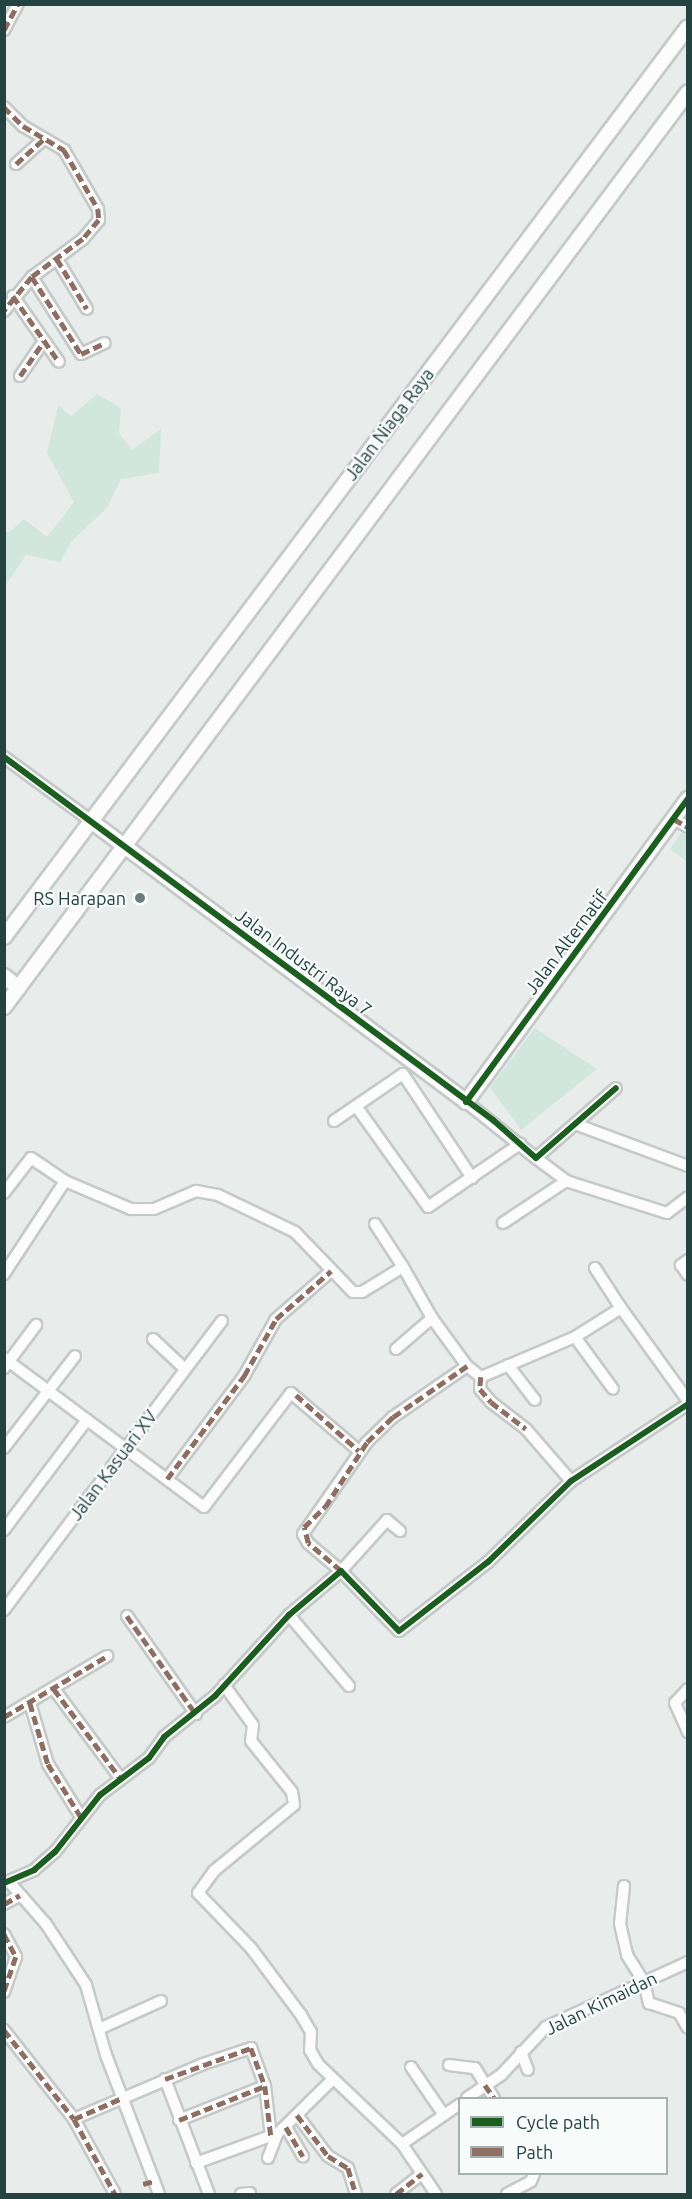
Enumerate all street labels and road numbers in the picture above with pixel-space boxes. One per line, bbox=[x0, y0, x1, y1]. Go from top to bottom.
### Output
street label: Jalan Niaga Raya bbox=[340, 364, 438, 484]
street label: Jalan Alternatif bbox=[520, 886, 612, 998]
street label: Jalan Industri Raya 7 bbox=[232, 904, 376, 1020]
street label: Jalan Kasuari XV bbox=[65, 1406, 161, 1524]
street label: Jalan Kimaidan bbox=[542, 1967, 660, 2039]

